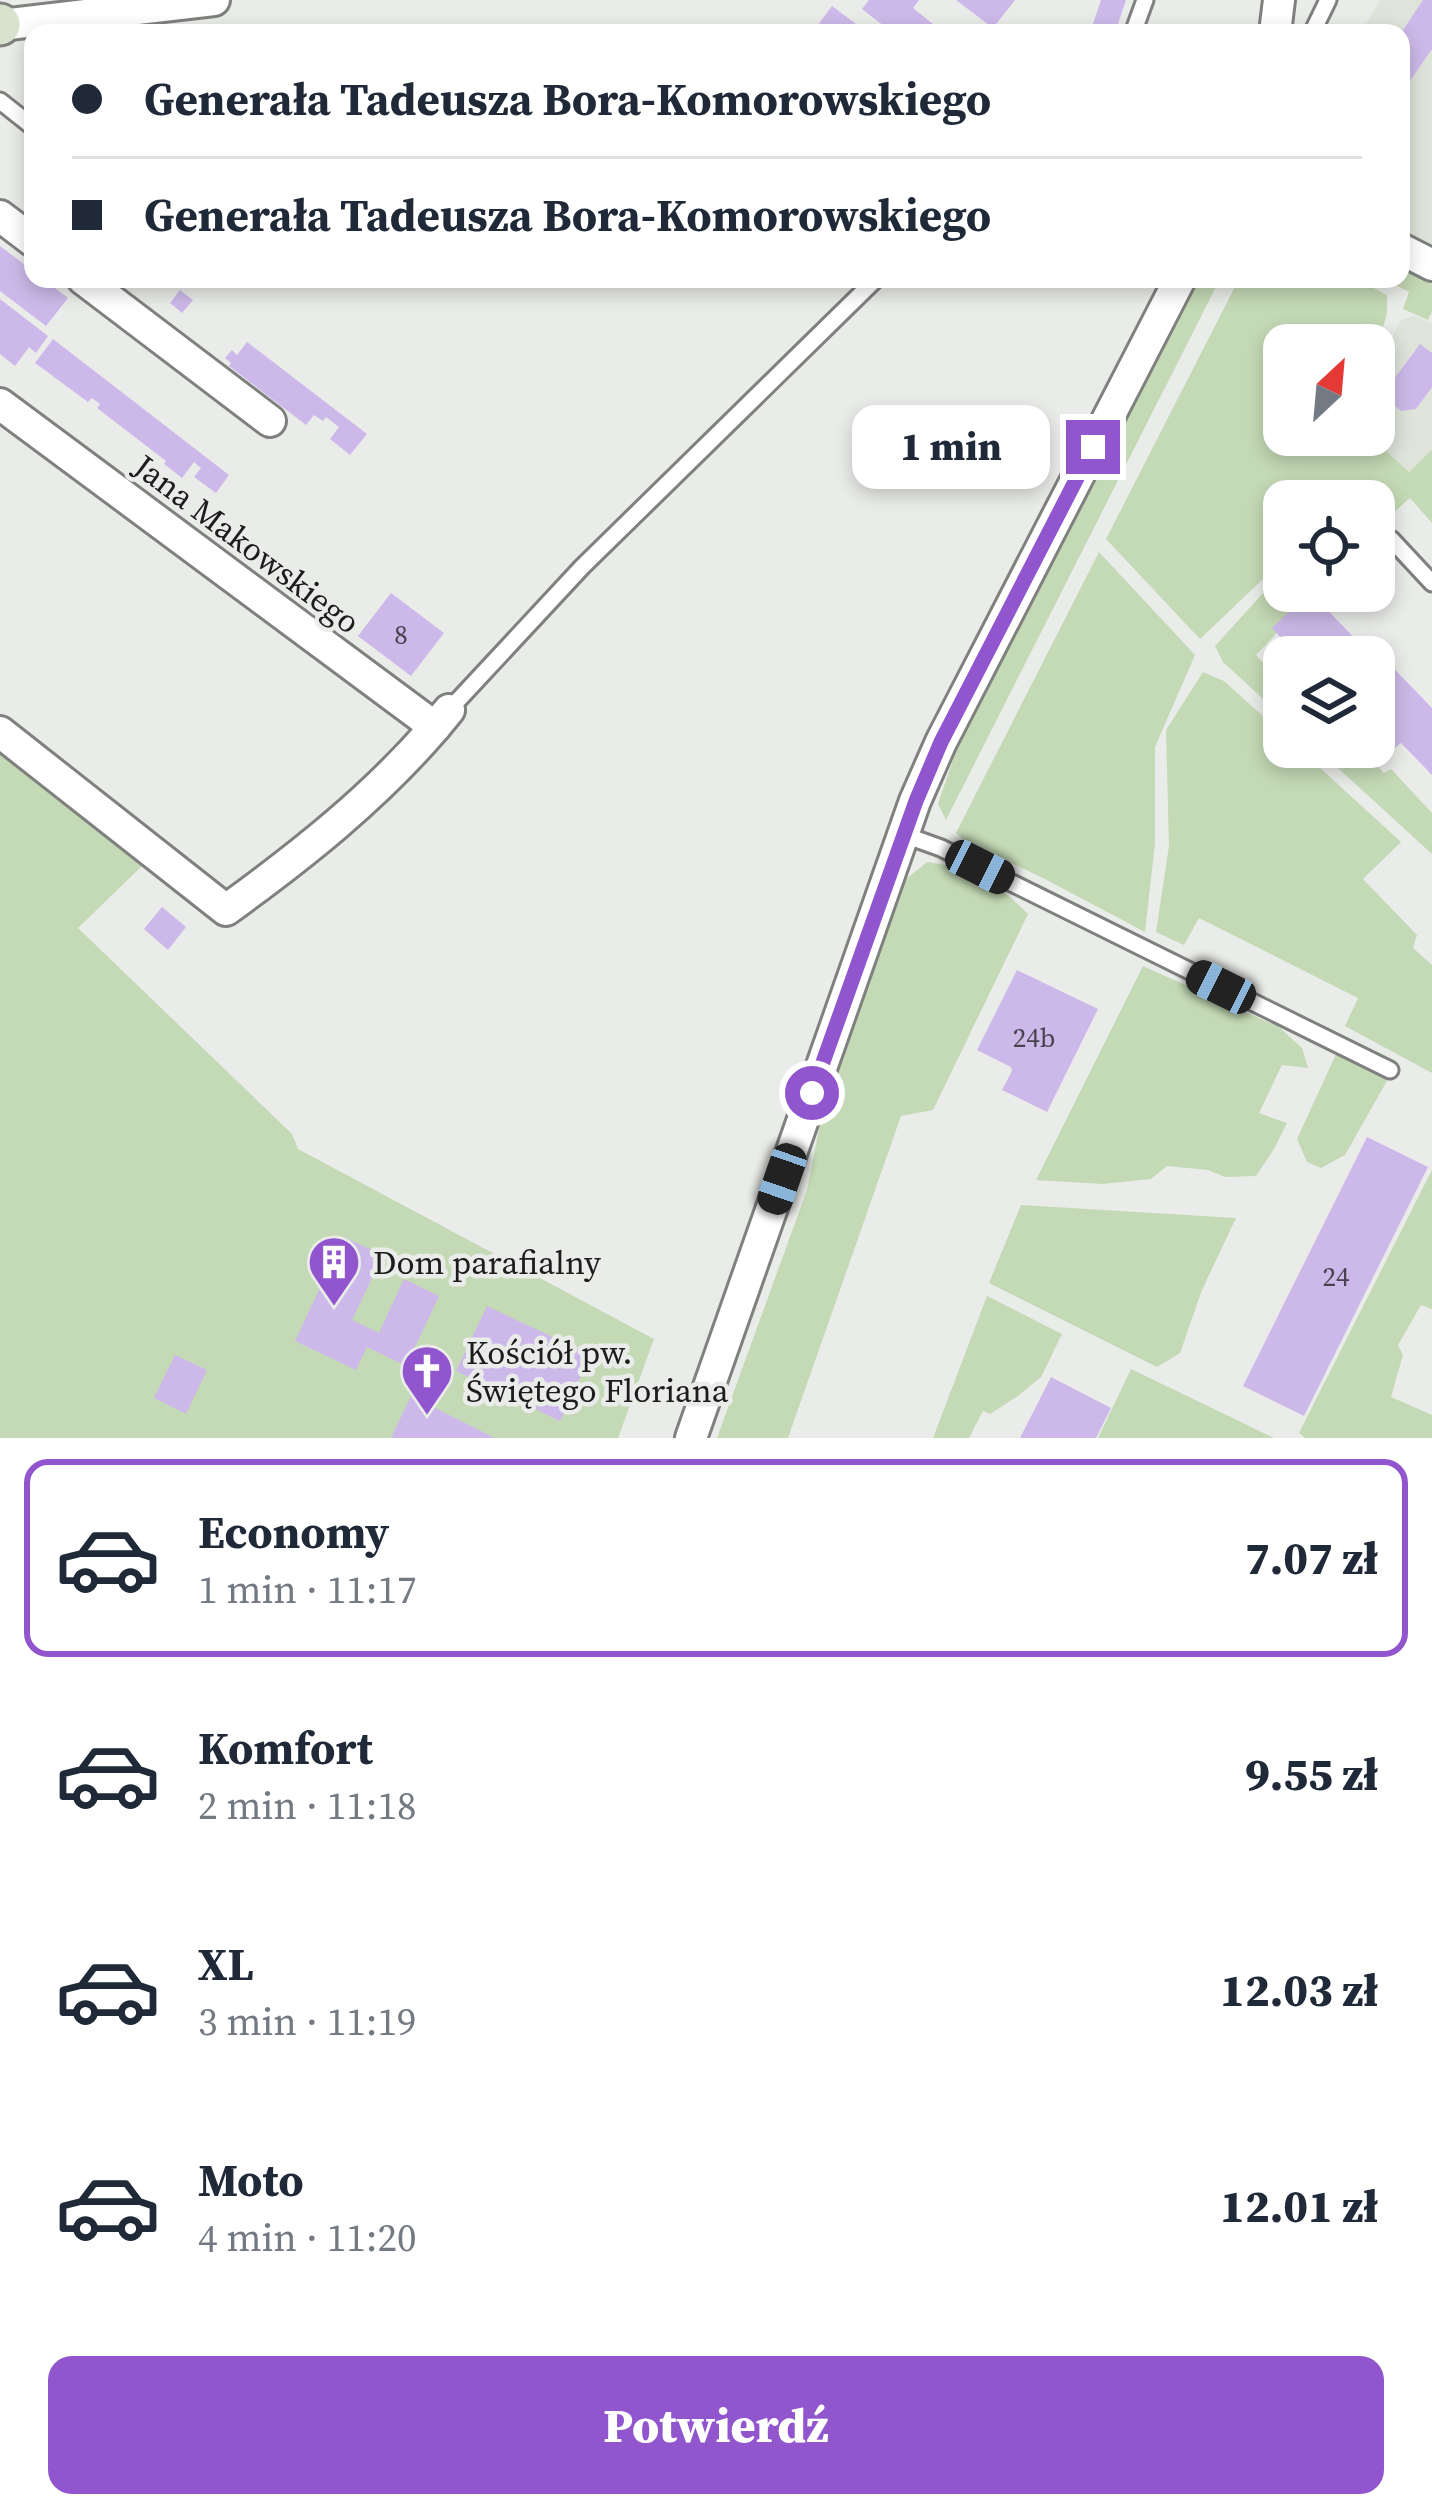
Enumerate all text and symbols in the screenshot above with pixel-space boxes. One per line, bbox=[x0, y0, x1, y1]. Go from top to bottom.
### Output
text: Generała Tadeusza Bora-Komorowskiego bbox=[144, 68, 991, 130]
text: Generała Tadeusza Bora-Komorowskiego bbox=[144, 184, 991, 246]
north arrow bbox=[1263, 324, 1395, 456]
map controls bbox=[1263, 324, 1395, 768]
callout: 1 min bbox=[853, 405, 1051, 489]
text: 1 min bbox=[900, 420, 1002, 473]
route end bbox=[1066, 420, 1120, 474]
street label: Jana Makowskiego bbox=[124, 443, 369, 644]
button: locate bbox=[1263, 480, 1395, 612]
house number: 8 bbox=[394, 616, 408, 653]
button: layers bbox=[1263, 636, 1395, 768]
car bbox=[940, 835, 1020, 899]
car bbox=[1181, 955, 1261, 1019]
house number: 24b bbox=[1013, 1019, 1055, 1056]
route start bbox=[785, 1066, 839, 1120]
car bbox=[753, 1139, 811, 1219]
building icon: Dom parafialny bbox=[306, 1234, 362, 1308]
place label: Dom parafialny bbox=[373, 1240, 601, 1285]
house number: 24 bbox=[1323, 1258, 1350, 1295]
place label: Kościół pw. Świętego Floriana bbox=[466, 1330, 729, 1413]
church icon: Kościół pw. Świętego Floriana bbox=[399, 1343, 455, 1417]
text: Economy bbox=[198, 1501, 389, 1563]
icon: car bbox=[54, 1504, 162, 1612]
text: 7.07 zł bbox=[1245, 1527, 1378, 1589]
text: 1 min · 11:17 bbox=[198, 1563, 417, 1616]
text: Komfort bbox=[198, 1717, 373, 1779]
icon: car bbox=[54, 1720, 162, 1828]
text: 9.55 zł bbox=[1245, 1743, 1378, 1805]
text: 2 min · 11:18 bbox=[198, 1779, 417, 1832]
text: XL bbox=[198, 1933, 254, 1995]
icon: car bbox=[54, 1936, 162, 2044]
text: 12.03 zł bbox=[1220, 1959, 1378, 2021]
text: 3 min · 11:19 bbox=[198, 1995, 417, 2048]
text: Moto bbox=[198, 2149, 304, 2211]
icon: car bbox=[54, 2152, 162, 2260]
text: 12.01 zł bbox=[1220, 2175, 1378, 2237]
text: 4 min · 11:20 bbox=[198, 2211, 417, 2264]
button: Potwierdź bbox=[48, 2356, 1384, 2494]

